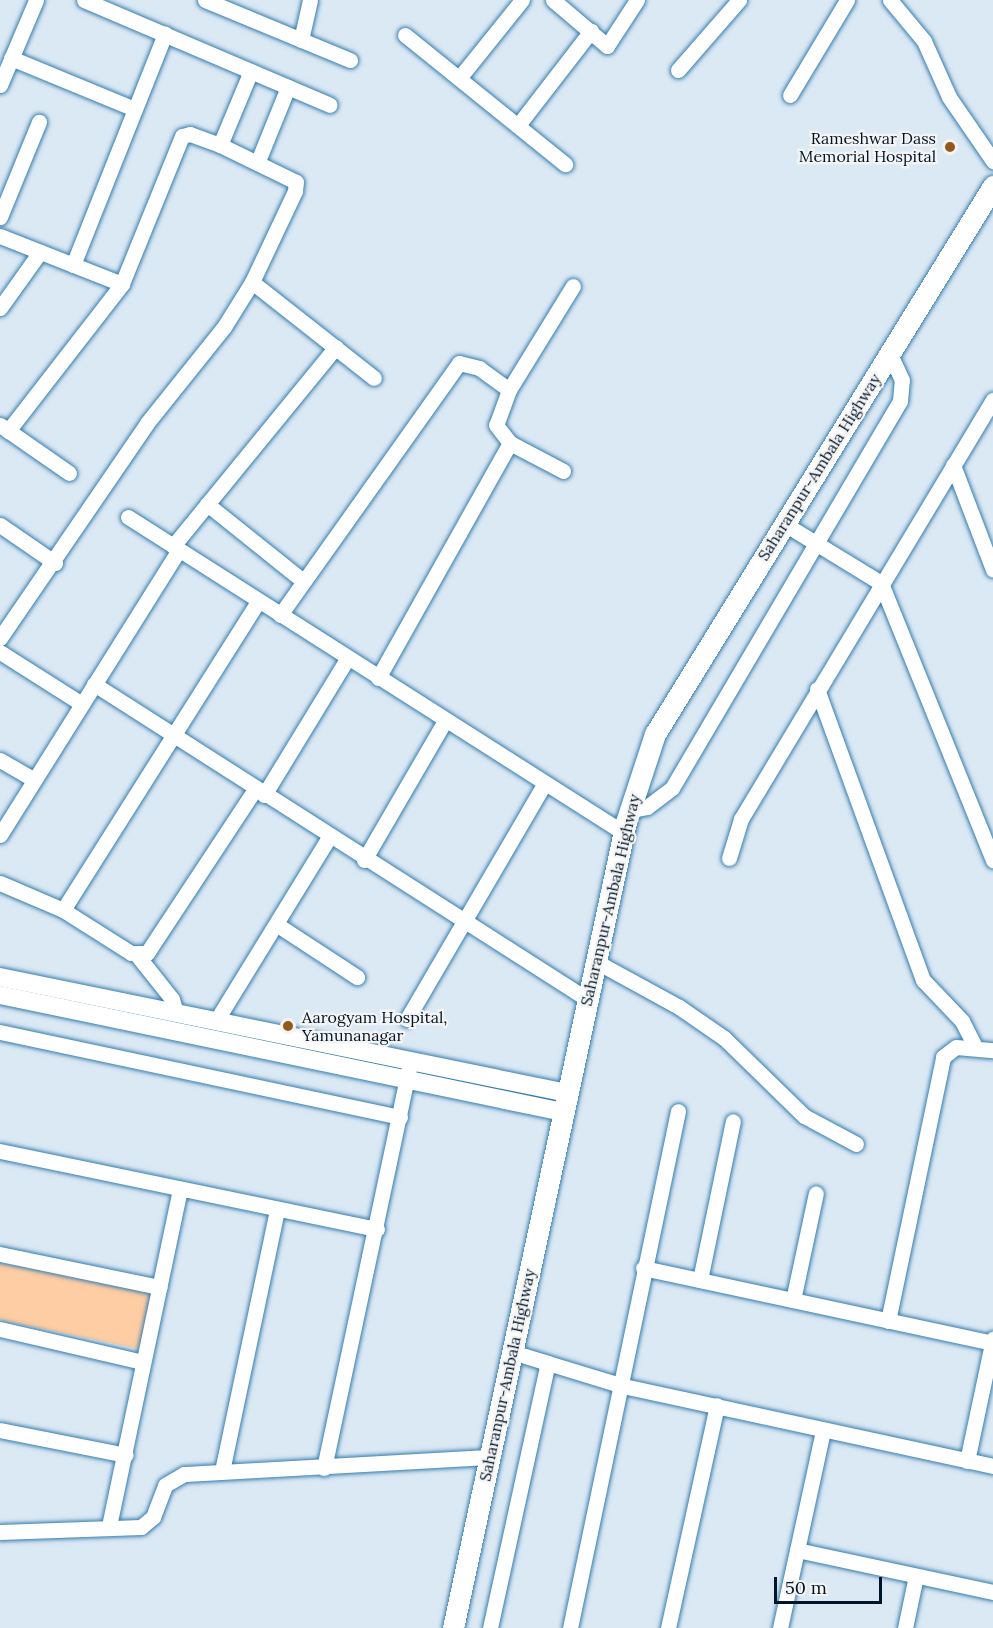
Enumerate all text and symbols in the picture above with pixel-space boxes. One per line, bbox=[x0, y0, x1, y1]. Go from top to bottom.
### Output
place label: Rameshwar Dass Memorial Hospital bbox=[799, 128, 936, 166]
marker: Rameshwar Dass Memorial Hospital bbox=[941, 138, 959, 156]
street label: Saharanpur-Ambala Highway bbox=[753, 370, 885, 564]
street label: Saharanpur-Ambala Highway bbox=[576, 792, 644, 1008]
place label: Aarogyam Hospital, Yamunanagar bbox=[302, 1007, 447, 1045]
marker: Aarogyam Hospital, Yamunanagar bbox=[279, 1017, 297, 1035]
street label: Saharanpur-Ambala Highway bbox=[475, 1267, 539, 1483]
scale bar bbox=[777, 1565, 885, 1603]
text: 50 m bbox=[785, 1576, 827, 1599]

